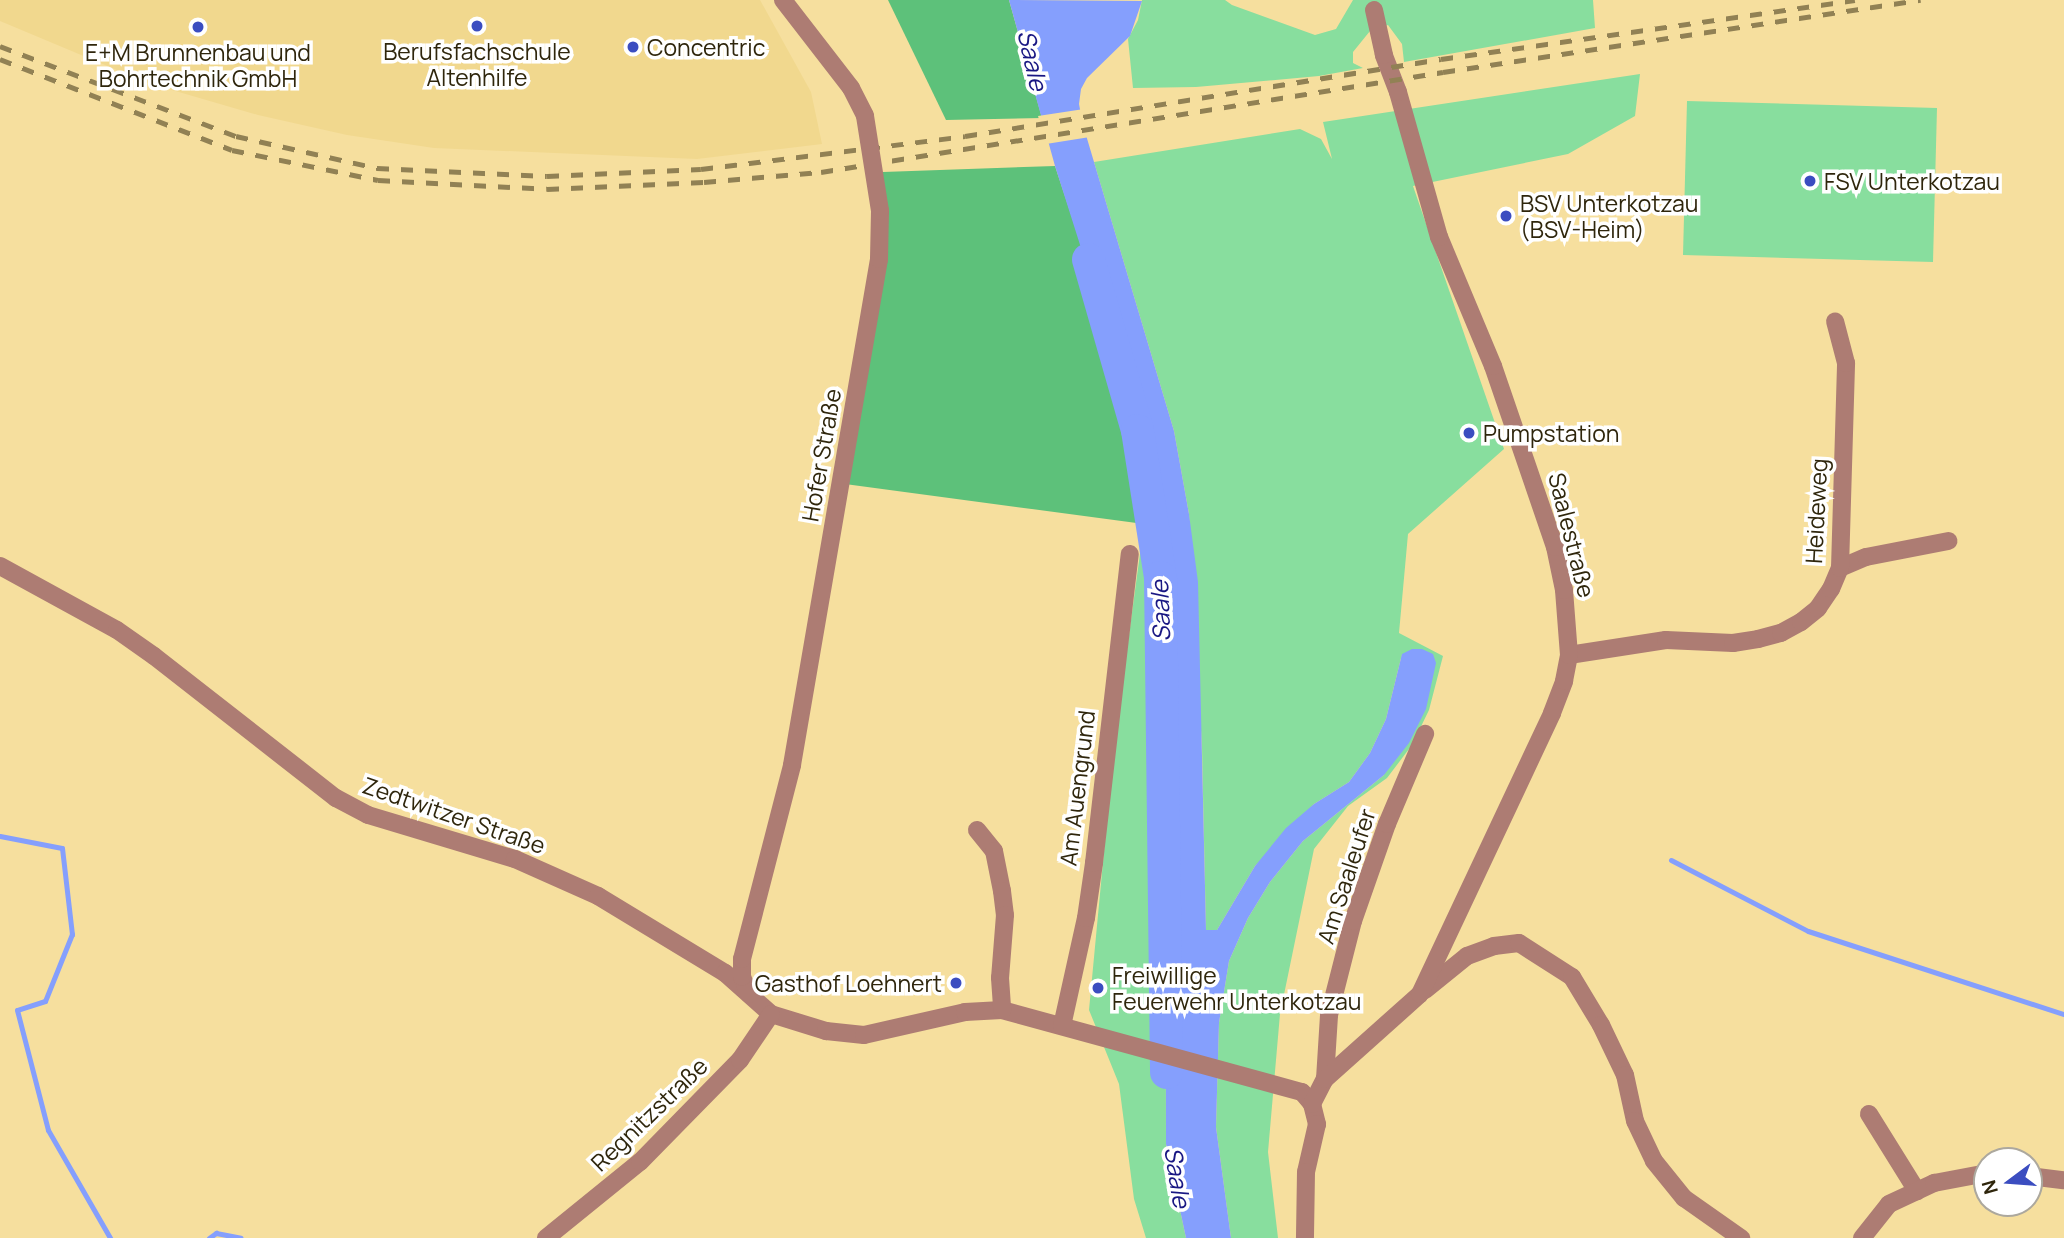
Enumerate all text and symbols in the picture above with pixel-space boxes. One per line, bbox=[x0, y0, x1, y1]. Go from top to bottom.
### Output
marker: Berufsfachschule Altenhilfe bbox=[469, 18, 485, 34]
marker: E+M Brunnenbau und Bohrtechnik GmbH bbox=[190, 19, 206, 35]
water label: Saale bbox=[1012, 27, 1054, 93]
place label: Concentric bbox=[647, 33, 765, 61]
place label: Berufsfachschule Altenhilfe bbox=[383, 37, 571, 91]
place label: E+M Brunnenbau und Bohrtechnik GmbH bbox=[85, 38, 311, 92]
marker: Concentric bbox=[625, 39, 641, 55]
place label: FSV Unterkotzau bbox=[1824, 167, 2000, 195]
marker: FSV Unterkotzau bbox=[1802, 173, 1818, 189]
place label: BSV Unterkotzau (BSV-Heim) bbox=[1520, 189, 1699, 243]
marker: BSV Unterkotzau (BSV-Heim) bbox=[1498, 208, 1514, 224]
street label: Hofer Straße bbox=[796, 386, 846, 524]
place label: Pumpstation bbox=[1483, 419, 1619, 447]
marker: Pumpstation bbox=[1461, 425, 1477, 441]
street label: Heideweg bbox=[1799, 458, 1833, 564]
street label: Saalestraße bbox=[1543, 470, 1601, 600]
water label: Saale bbox=[1145, 580, 1175, 642]
street label: Am Auengrund bbox=[1054, 709, 1100, 867]
street label: Zedtwitzer Straße bbox=[359, 771, 549, 859]
street label: Am Saaleufer bbox=[1311, 805, 1381, 947]
place label: Freiwillige Feuerwehr Unterkotzau bbox=[1112, 961, 1361, 1015]
place label: Gasthof Loehnert bbox=[755, 969, 942, 997]
marker: Gasthof Loehnert bbox=[948, 975, 964, 991]
marker: Freiwillige Feuerwehr Unterkotzau bbox=[1090, 980, 1106, 996]
street label: Regnitzstraße bbox=[585, 1052, 713, 1176]
water label: Saale bbox=[1159, 1145, 1197, 1209]
north arrow bbox=[1973, 1147, 2043, 1217]
text: N bbox=[1975, 1177, 2004, 1197]

